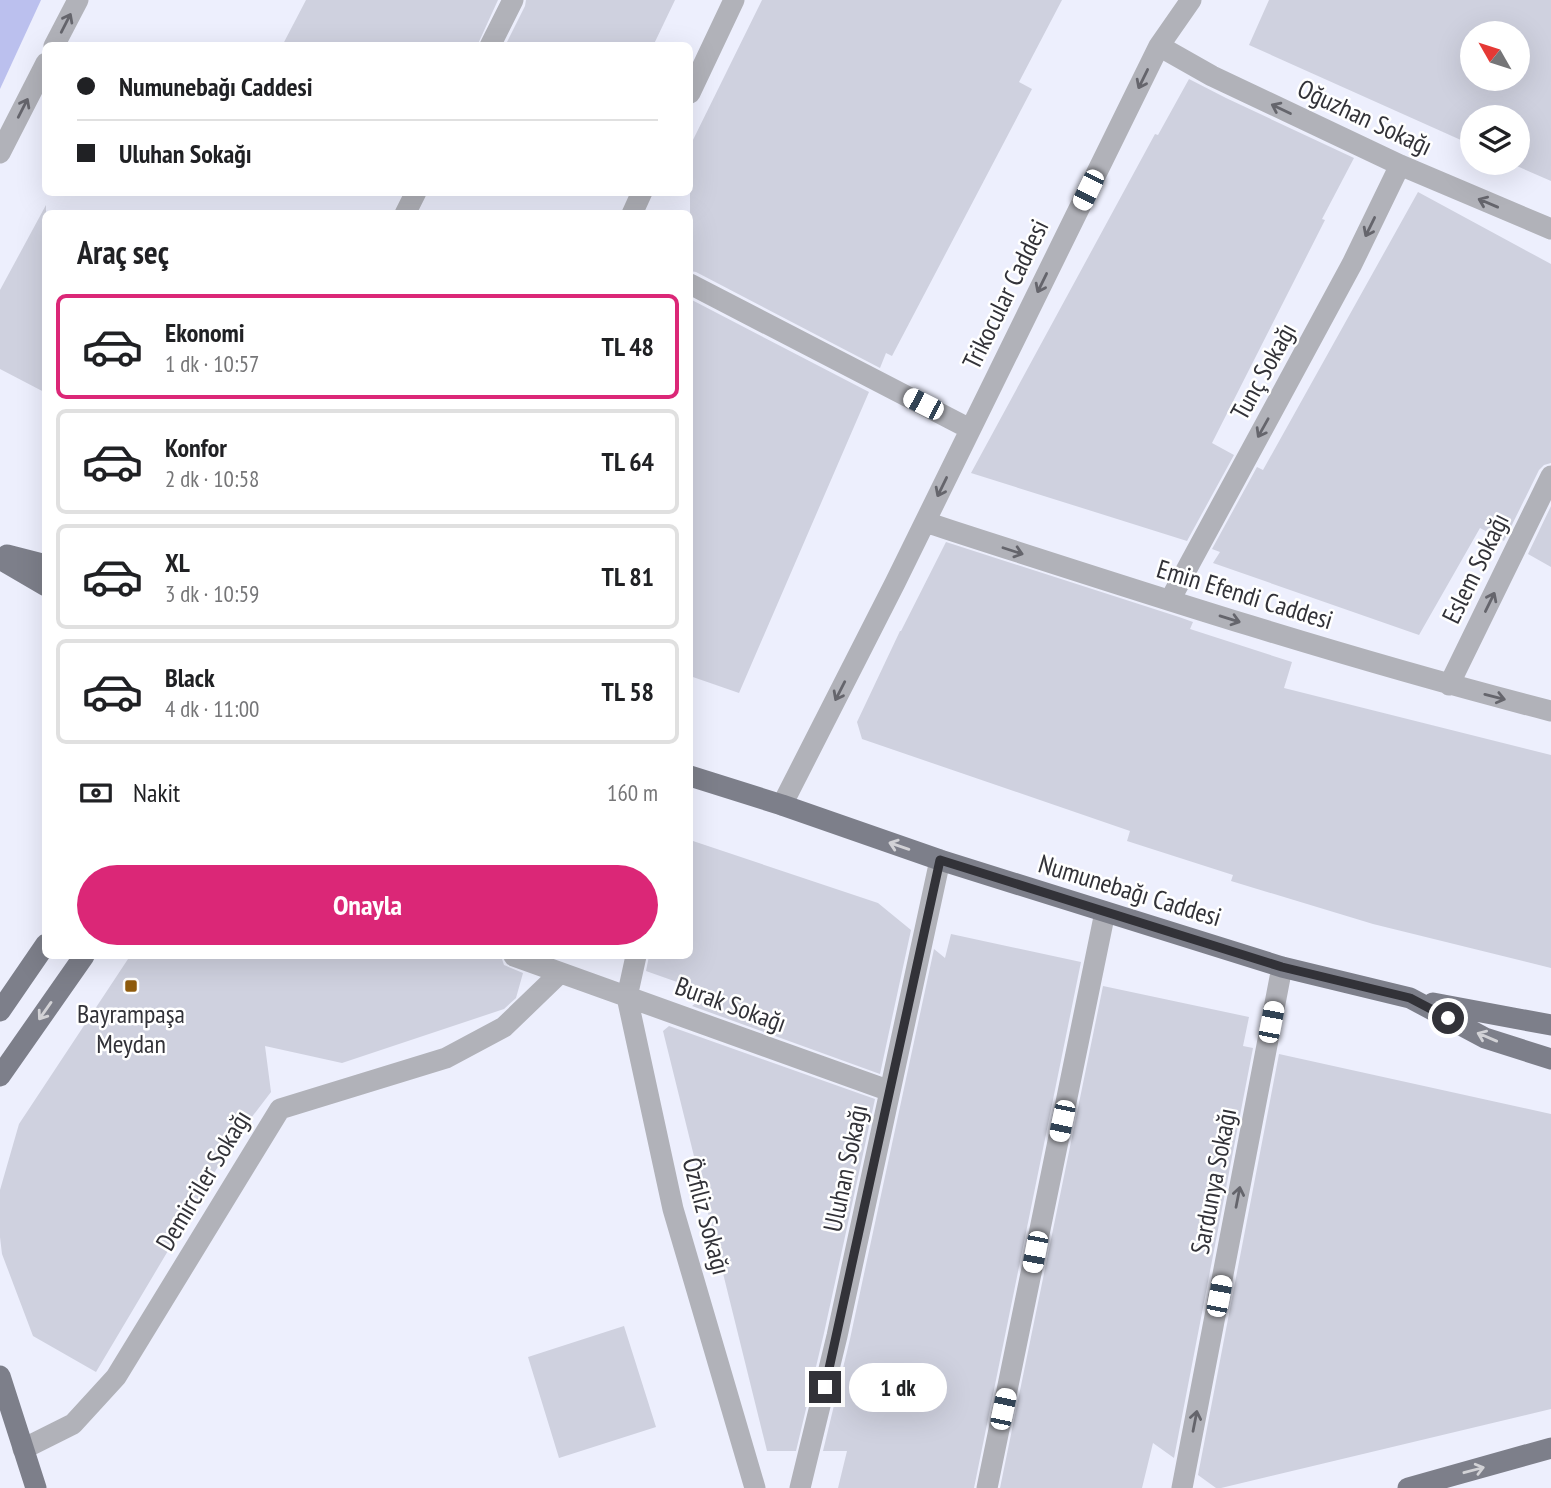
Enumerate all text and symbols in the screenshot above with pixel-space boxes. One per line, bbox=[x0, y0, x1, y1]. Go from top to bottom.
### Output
one-way arrow bbox=[59, 13, 73, 34]
north arrow bbox=[1460, 21, 1530, 91]
map controls bbox=[1460, 21, 1530, 175]
one-way arrow bbox=[1135, 68, 1149, 89]
text: Numunebağı Caddesi bbox=[119, 70, 313, 103]
street label: Oğuzhan Sokağı bbox=[1292, 71, 1438, 163]
one-way arrow bbox=[16, 98, 30, 119]
one-way arrow bbox=[1271, 101, 1292, 115]
button: layers bbox=[1460, 105, 1530, 175]
text: Uluhan Sokağı bbox=[119, 137, 252, 170]
car bbox=[1070, 167, 1107, 213]
one-way arrow bbox=[1478, 195, 1499, 208]
street label: Trikocular Caddesi bbox=[955, 214, 1055, 374]
one-way arrow bbox=[1363, 216, 1377, 237]
text: Araç seç bbox=[77, 231, 169, 273]
one-way arrow bbox=[1034, 272, 1048, 293]
icon: car bbox=[81, 315, 144, 378]
text: Ekonomi bbox=[165, 316, 245, 349]
street label: Tunç Sokağı bbox=[1223, 317, 1303, 425]
text: TL 48 bbox=[602, 330, 654, 363]
text: 1 dk · 10:57 bbox=[165, 349, 259, 378]
car bbox=[900, 385, 947, 423]
one-way arrow bbox=[1256, 417, 1270, 438]
icon: car bbox=[81, 430, 144, 493]
text: Konfor bbox=[165, 431, 227, 464]
text: TL 64 bbox=[602, 445, 654, 478]
text: 2 dk · 10:58 bbox=[165, 464, 259, 493]
one-way arrow bbox=[934, 476, 948, 497]
street label: Eslem Sokağı bbox=[1434, 507, 1516, 629]
icon: car bbox=[81, 545, 144, 608]
one-way arrow bbox=[1002, 545, 1024, 558]
text: XL bbox=[165, 546, 190, 579]
street label: Emin Efendi Caddesi bbox=[1153, 552, 1337, 636]
text: TL 81 bbox=[602, 560, 654, 593]
text: 3 dk · 10:59 bbox=[165, 579, 259, 608]
one-way arrow bbox=[1483, 592, 1497, 613]
one-way arrow bbox=[1219, 613, 1241, 626]
icon: car bbox=[81, 660, 144, 723]
text: Black bbox=[165, 661, 215, 694]
text: TL 58 bbox=[602, 675, 654, 708]
one-way arrow bbox=[833, 680, 847, 701]
one-way arrow bbox=[1483, 691, 1506, 704]
text: 4 dk · 11:00 bbox=[165, 694, 259, 723]
icon: cash bbox=[77, 774, 115, 812]
text: Nakit bbox=[133, 776, 180, 809]
text: 160 m bbox=[607, 778, 658, 807]
one-way arrow bbox=[888, 839, 910, 851]
street label: Numunebağı Caddesi bbox=[1035, 847, 1225, 933]
button: Onayla bbox=[77, 865, 658, 945]
street label: Burak Sokağı bbox=[671, 969, 791, 1039]
marker: Bayrampaşa Meydan bbox=[123, 978, 139, 994]
place label: Bayrampaşa Meydan bbox=[77, 997, 185, 1060]
car bbox=[1257, 999, 1286, 1045]
one-way arrow bbox=[38, 1001, 52, 1020]
route start bbox=[1432, 1002, 1464, 1034]
one-way arrow bbox=[1476, 1030, 1498, 1043]
car bbox=[1048, 1098, 1077, 1144]
street label: Uluhan Sokağı bbox=[815, 1101, 875, 1235]
street label: Demirciler Sokağı bbox=[148, 1104, 258, 1256]
street label: Sardunya Sokağı bbox=[1183, 1105, 1243, 1257]
street label: Özfiliz Sokağı bbox=[676, 1154, 738, 1278]
one-way arrow bbox=[1232, 1187, 1245, 1209]
car bbox=[1021, 1229, 1050, 1275]
car bbox=[1205, 1273, 1234, 1319]
callout: 1 dk bbox=[850, 1362, 948, 1412]
route end bbox=[809, 1371, 841, 1403]
text: 1 dk bbox=[880, 1373, 916, 1402]
car bbox=[989, 1386, 1018, 1432]
one-way arrow bbox=[1189, 1410, 1203, 1433]
one-way arrow bbox=[1462, 1463, 1485, 1476]

